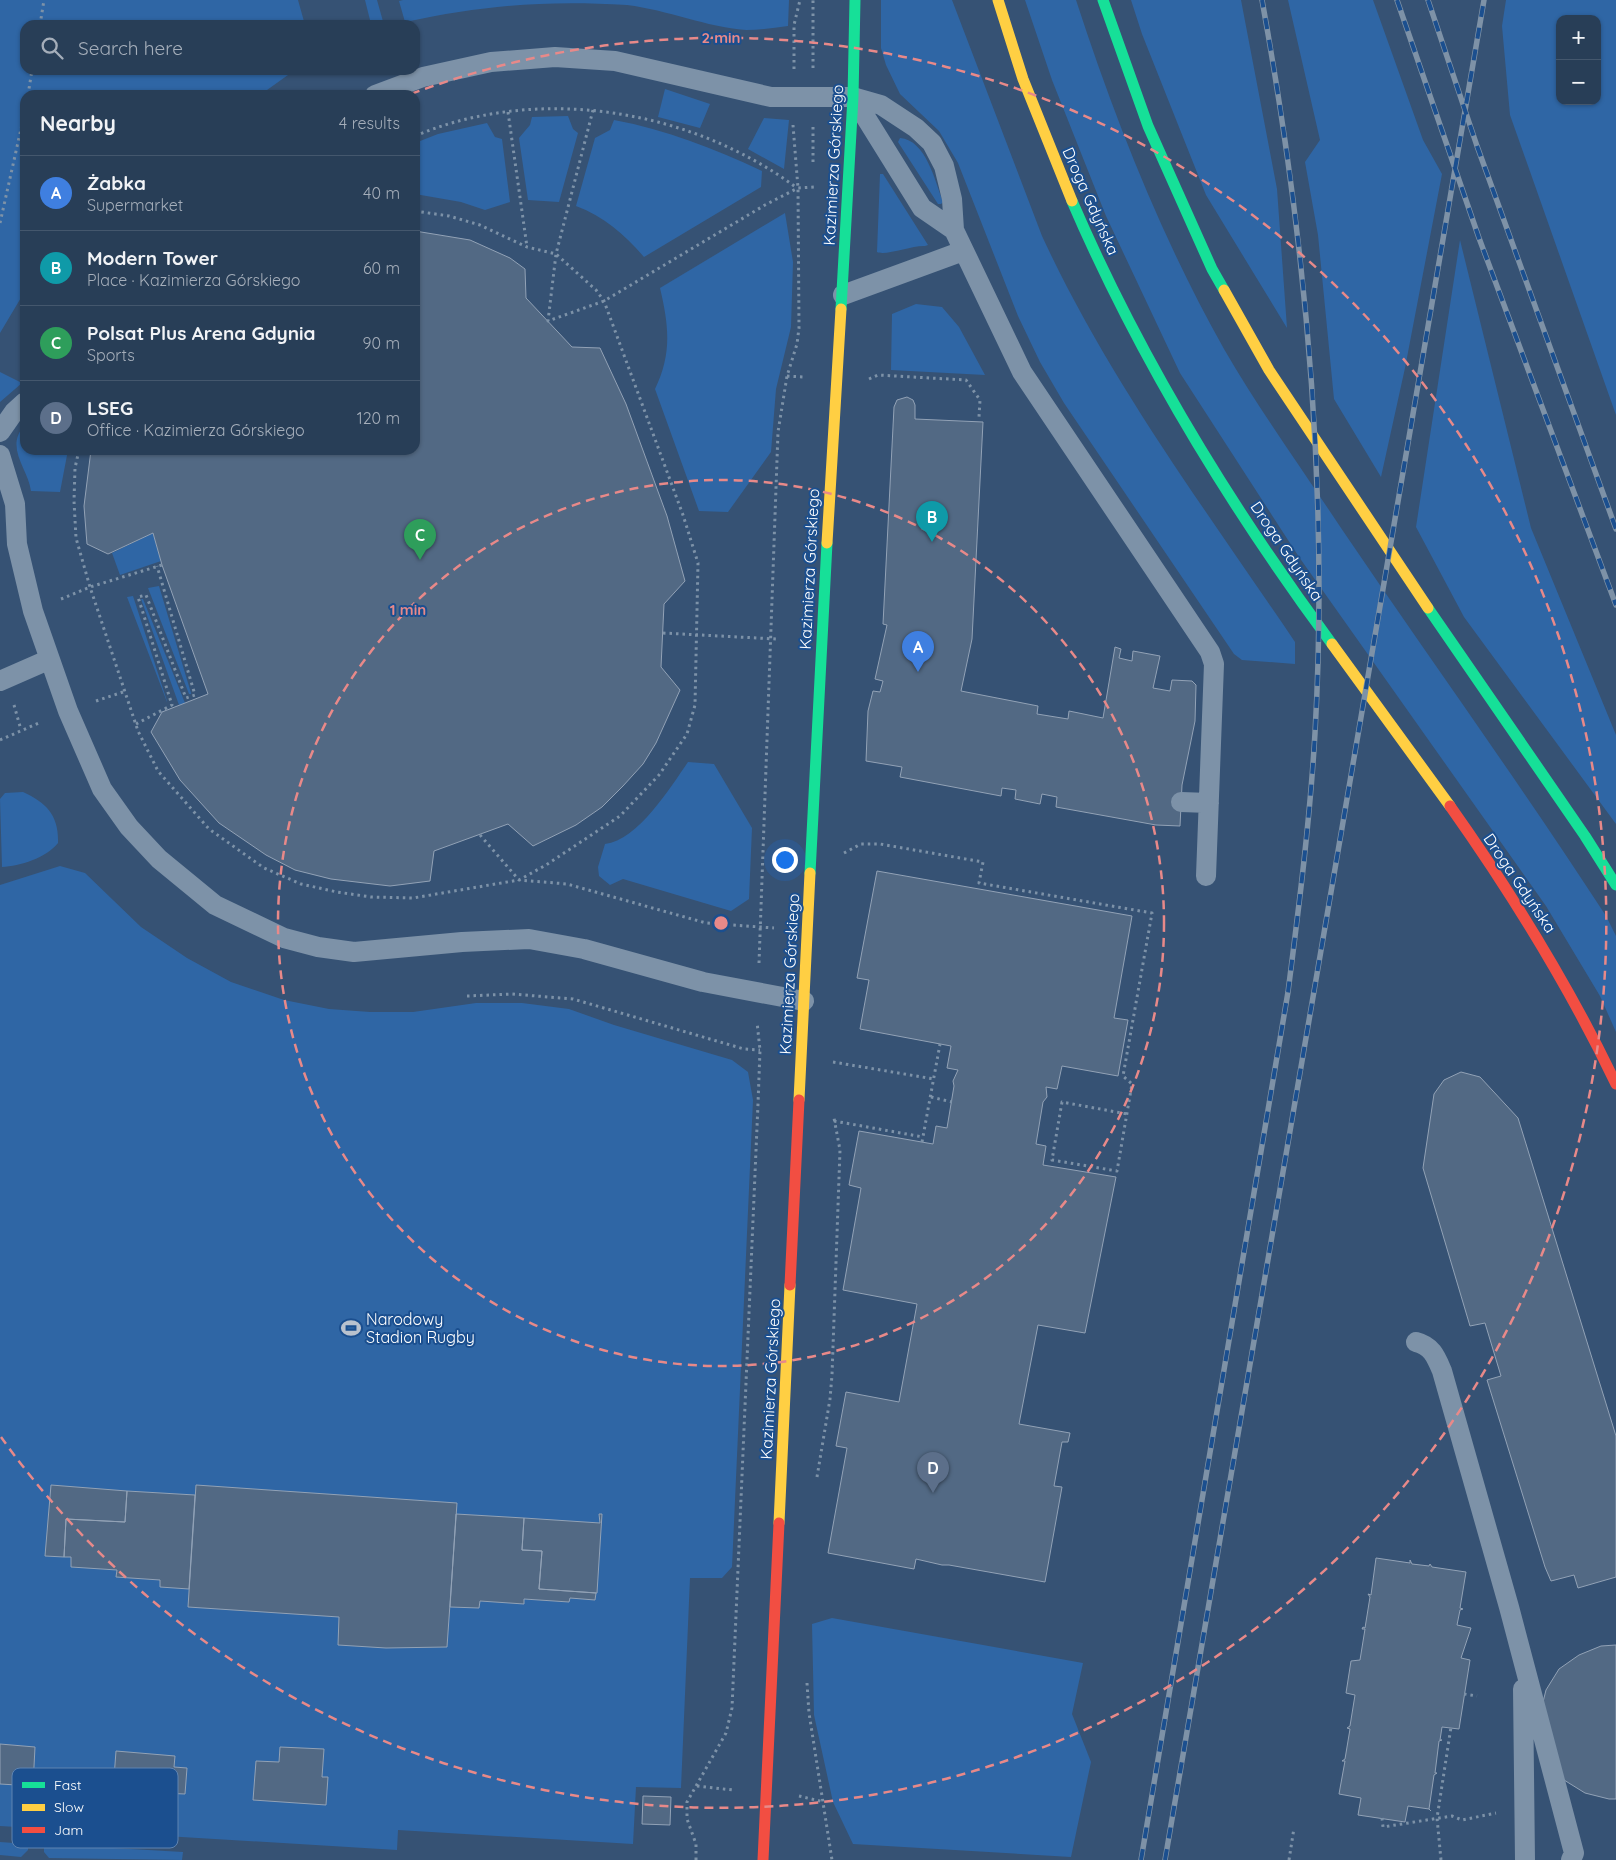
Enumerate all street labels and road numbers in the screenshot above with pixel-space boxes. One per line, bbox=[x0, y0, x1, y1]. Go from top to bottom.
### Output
street label: Kazimierza Górskiego bbox=[819, 84, 847, 246]
street label: Droga Gdyńska bbox=[1058, 144, 1124, 258]
street label: Kazimierza Górskiego bbox=[795, 488, 823, 650]
street label: Droga Gdyńska bbox=[1246, 497, 1328, 605]
street label: Droga Gdyńska bbox=[1479, 829, 1561, 937]
street label: Kazimierza Górskiego bbox=[775, 893, 803, 1055]
street label: Kazimierza Górskiego bbox=[756, 1298, 784, 1460]

